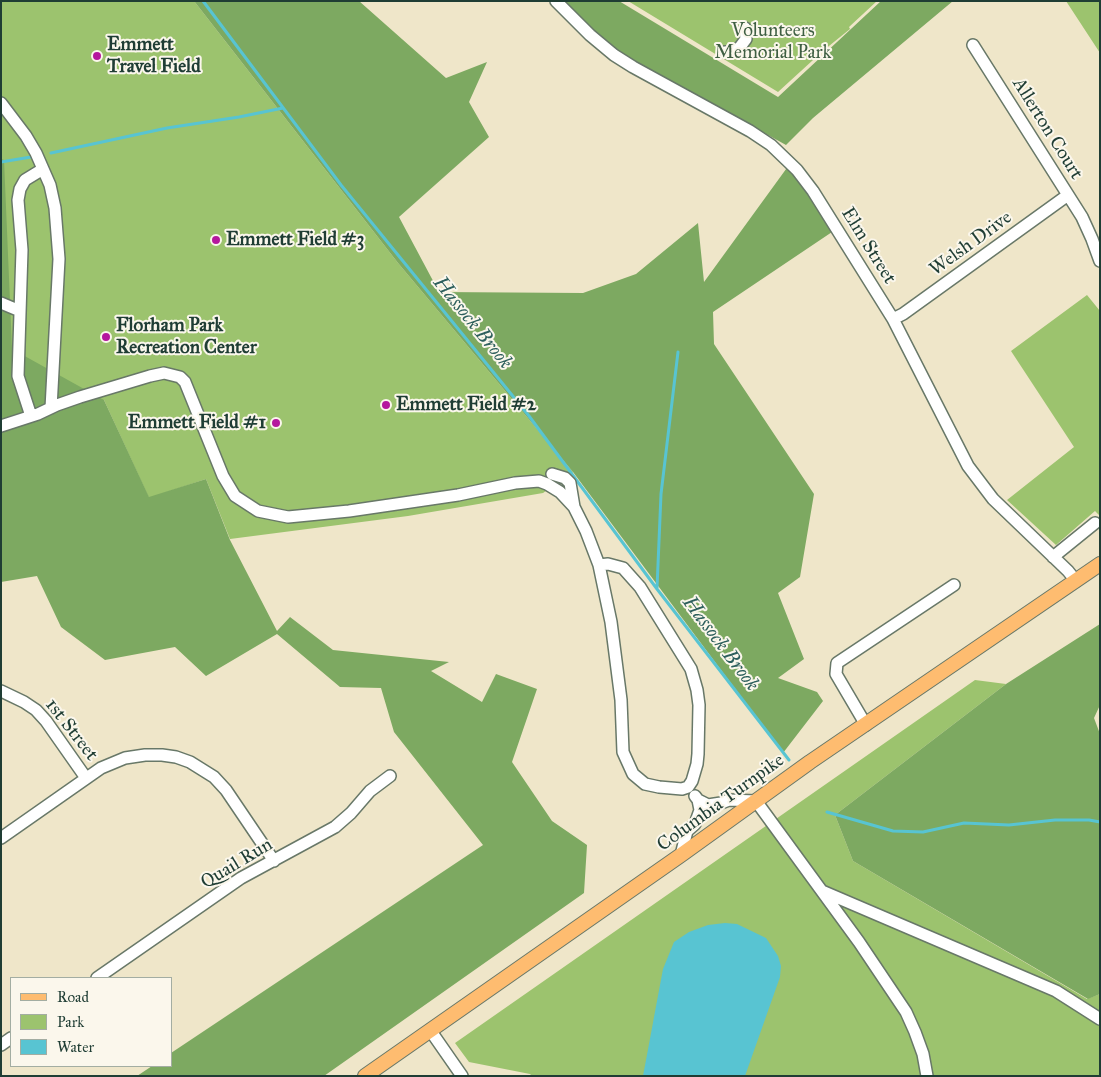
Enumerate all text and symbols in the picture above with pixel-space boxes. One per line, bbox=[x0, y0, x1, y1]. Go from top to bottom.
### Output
park label: Volunteers Memorial Park bbox=[715, 20, 831, 64]
place label: Emmett Travel Field bbox=[107, 34, 201, 78]
marker: Emmett Travel Field bbox=[91, 50, 103, 62]
street label: Allerton Court bbox=[1007, 74, 1087, 184]
street label: Elm Street bbox=[836, 203, 900, 289]
street label: Welsh Drive bbox=[926, 207, 1016, 281]
place label: Emmett Field #3 bbox=[226, 229, 364, 251]
marker: Emmett Field #3 bbox=[210, 234, 222, 246]
water label: Hassock Brook bbox=[427, 272, 517, 374]
place label: Florham Park Recreation Center bbox=[116, 315, 257, 359]
marker: Florham Park Recreation Center bbox=[100, 331, 112, 343]
place label: Emmett Field #2 bbox=[396, 394, 536, 416]
marker: Emmett Field #2 bbox=[380, 399, 392, 411]
place label: Emmett Field #1 bbox=[128, 412, 266, 434]
marker: Emmett Field #1 bbox=[270, 417, 282, 429]
water label: Hassock Brook bbox=[677, 592, 763, 696]
street label: 1st Street bbox=[40, 694, 102, 766]
street label: Columbia Turnpike bbox=[653, 749, 789, 857]
street label: Quail Run bbox=[197, 834, 277, 894]
legend bbox=[10, 977, 172, 1067]
text: Road bbox=[57, 988, 89, 1006]
text: Park bbox=[57, 1013, 84, 1031]
text: Water bbox=[57, 1038, 94, 1056]

